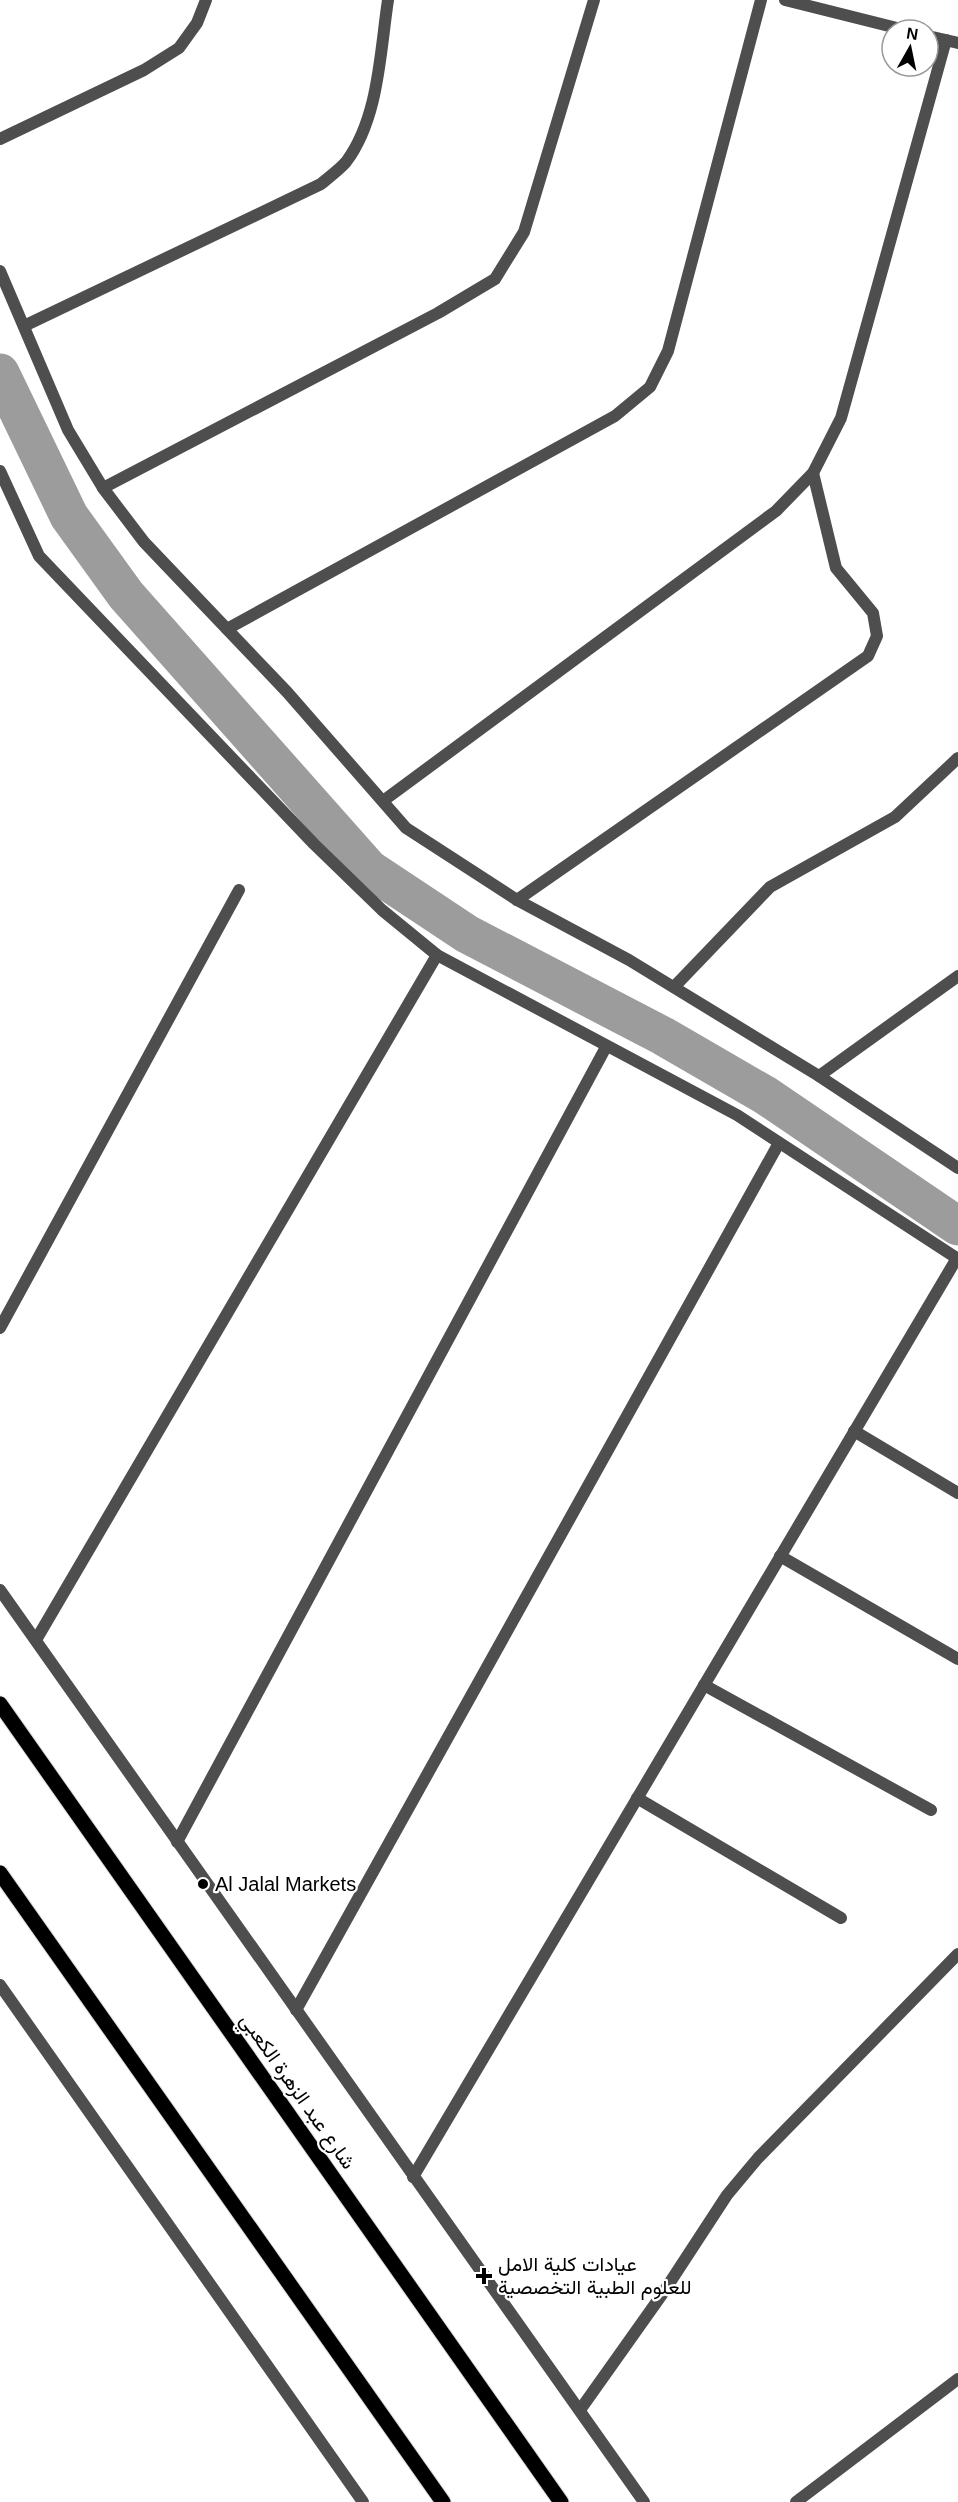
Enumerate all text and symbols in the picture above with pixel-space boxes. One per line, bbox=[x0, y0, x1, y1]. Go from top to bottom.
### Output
north arrow bbox=[880, 18, 940, 78]
text: N bbox=[905, 24, 919, 43]
place label: Al Jalal Markets bbox=[215, 1873, 356, 1895]
marker: Al Jalal Markets bbox=[196, 1877, 210, 1891]
street label: شارع عبد الزهرة الكعبي bbox=[231, 2009, 360, 2176]
place label: عيادات كلية الامل للعلوم الطبية التخصصية bbox=[498, 2253, 692, 2300]
marker: عيادات كلية الامل للعلوم الطبية التخصصية bbox=[475, 2267, 493, 2285]

